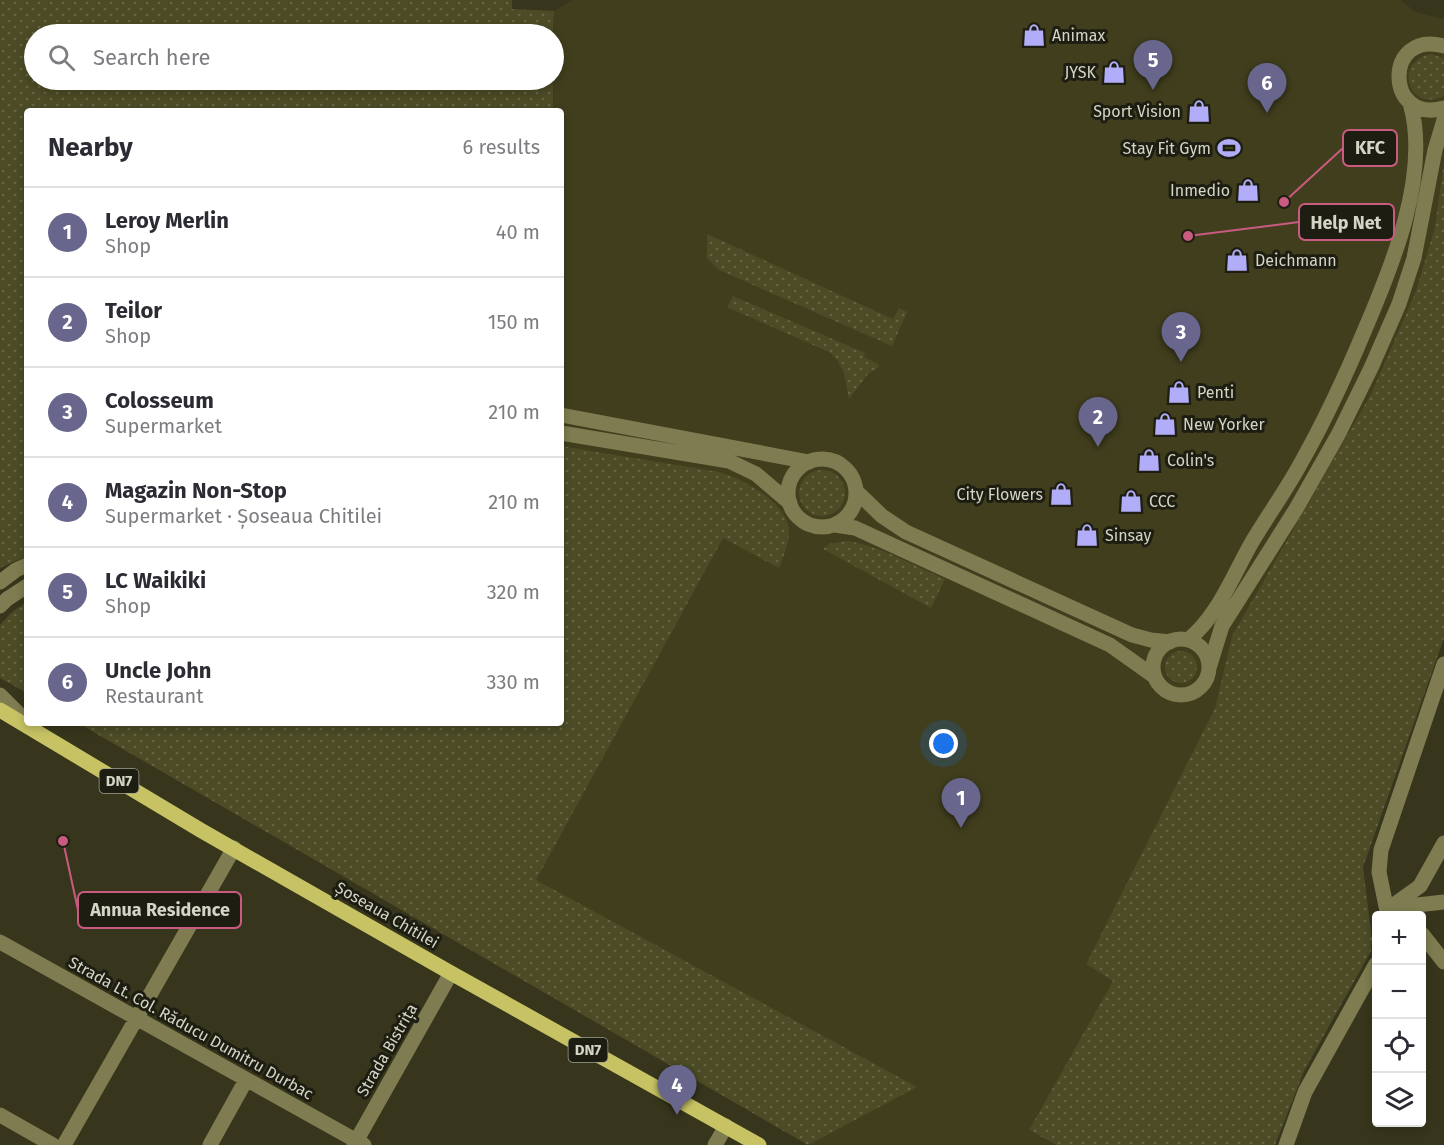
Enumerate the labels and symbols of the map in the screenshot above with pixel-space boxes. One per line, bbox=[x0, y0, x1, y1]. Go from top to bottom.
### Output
shop icon: Animax bbox=[1021, 22, 1047, 48]
place label: Animax bbox=[1052, 26, 1105, 45]
pin: 5 bbox=[1134, 40, 1172, 90]
shop icon: JYSK bbox=[1101, 59, 1127, 85]
place label: JYSK bbox=[1064, 63, 1097, 82]
pin: 6 bbox=[1248, 63, 1286, 113]
shop icon: Sport Vision bbox=[1186, 98, 1212, 124]
place label: Sport Vision bbox=[1093, 102, 1181, 121]
callout: KFC bbox=[1343, 130, 1397, 166]
sports icon: Stay Fit Gym bbox=[1216, 135, 1242, 161]
text: KFC bbox=[1355, 137, 1386, 159]
place label: Stay Fit Gym bbox=[1123, 139, 1211, 158]
shop icon: Inmedio bbox=[1235, 177, 1261, 203]
place label: Inmedio bbox=[1170, 181, 1230, 200]
callout: Help Net bbox=[1299, 204, 1394, 240]
text: Help Net bbox=[1310, 212, 1383, 234]
shop icon: Deichmann bbox=[1224, 247, 1250, 273]
place label: Deichmann bbox=[1255, 251, 1337, 270]
pin: 3 bbox=[1162, 312, 1200, 362]
shop icon: Penti bbox=[1166, 379, 1192, 405]
place label: Penti bbox=[1197, 383, 1234, 402]
pin: 2 bbox=[1078, 398, 1118, 447]
shop icon: New Yorker bbox=[1152, 411, 1178, 437]
place label: New Yorker bbox=[1183, 415, 1266, 434]
shop icon: Colin's bbox=[1136, 447, 1162, 473]
place label: Colin's bbox=[1167, 451, 1214, 470]
shop icon: City Flowers bbox=[1048, 481, 1074, 507]
place label: City Flowers bbox=[956, 485, 1043, 504]
shop icon: CCC bbox=[1118, 488, 1144, 514]
place label: CCC bbox=[1149, 492, 1175, 511]
shop icon: Sinsay bbox=[1074, 522, 1100, 548]
place label: Sinsay bbox=[1105, 526, 1151, 545]
your location bbox=[929, 729, 958, 758]
road number: DN7 bbox=[100, 769, 138, 793]
pin: 1 bbox=[942, 778, 980, 828]
street label: Șoseaua Chitilei bbox=[332, 878, 442, 953]
callout: Annua Residence bbox=[78, 892, 241, 928]
text: Annua Residence bbox=[89, 899, 230, 921]
street label: Strada Lt. Col. Răducu Dumitru Durbac bbox=[65, 953, 317, 1104]
street label: Strada Bistrița bbox=[353, 1000, 422, 1100]
road number: DN7 bbox=[568, 1038, 608, 1062]
pin: 4 bbox=[658, 1066, 696, 1115]

